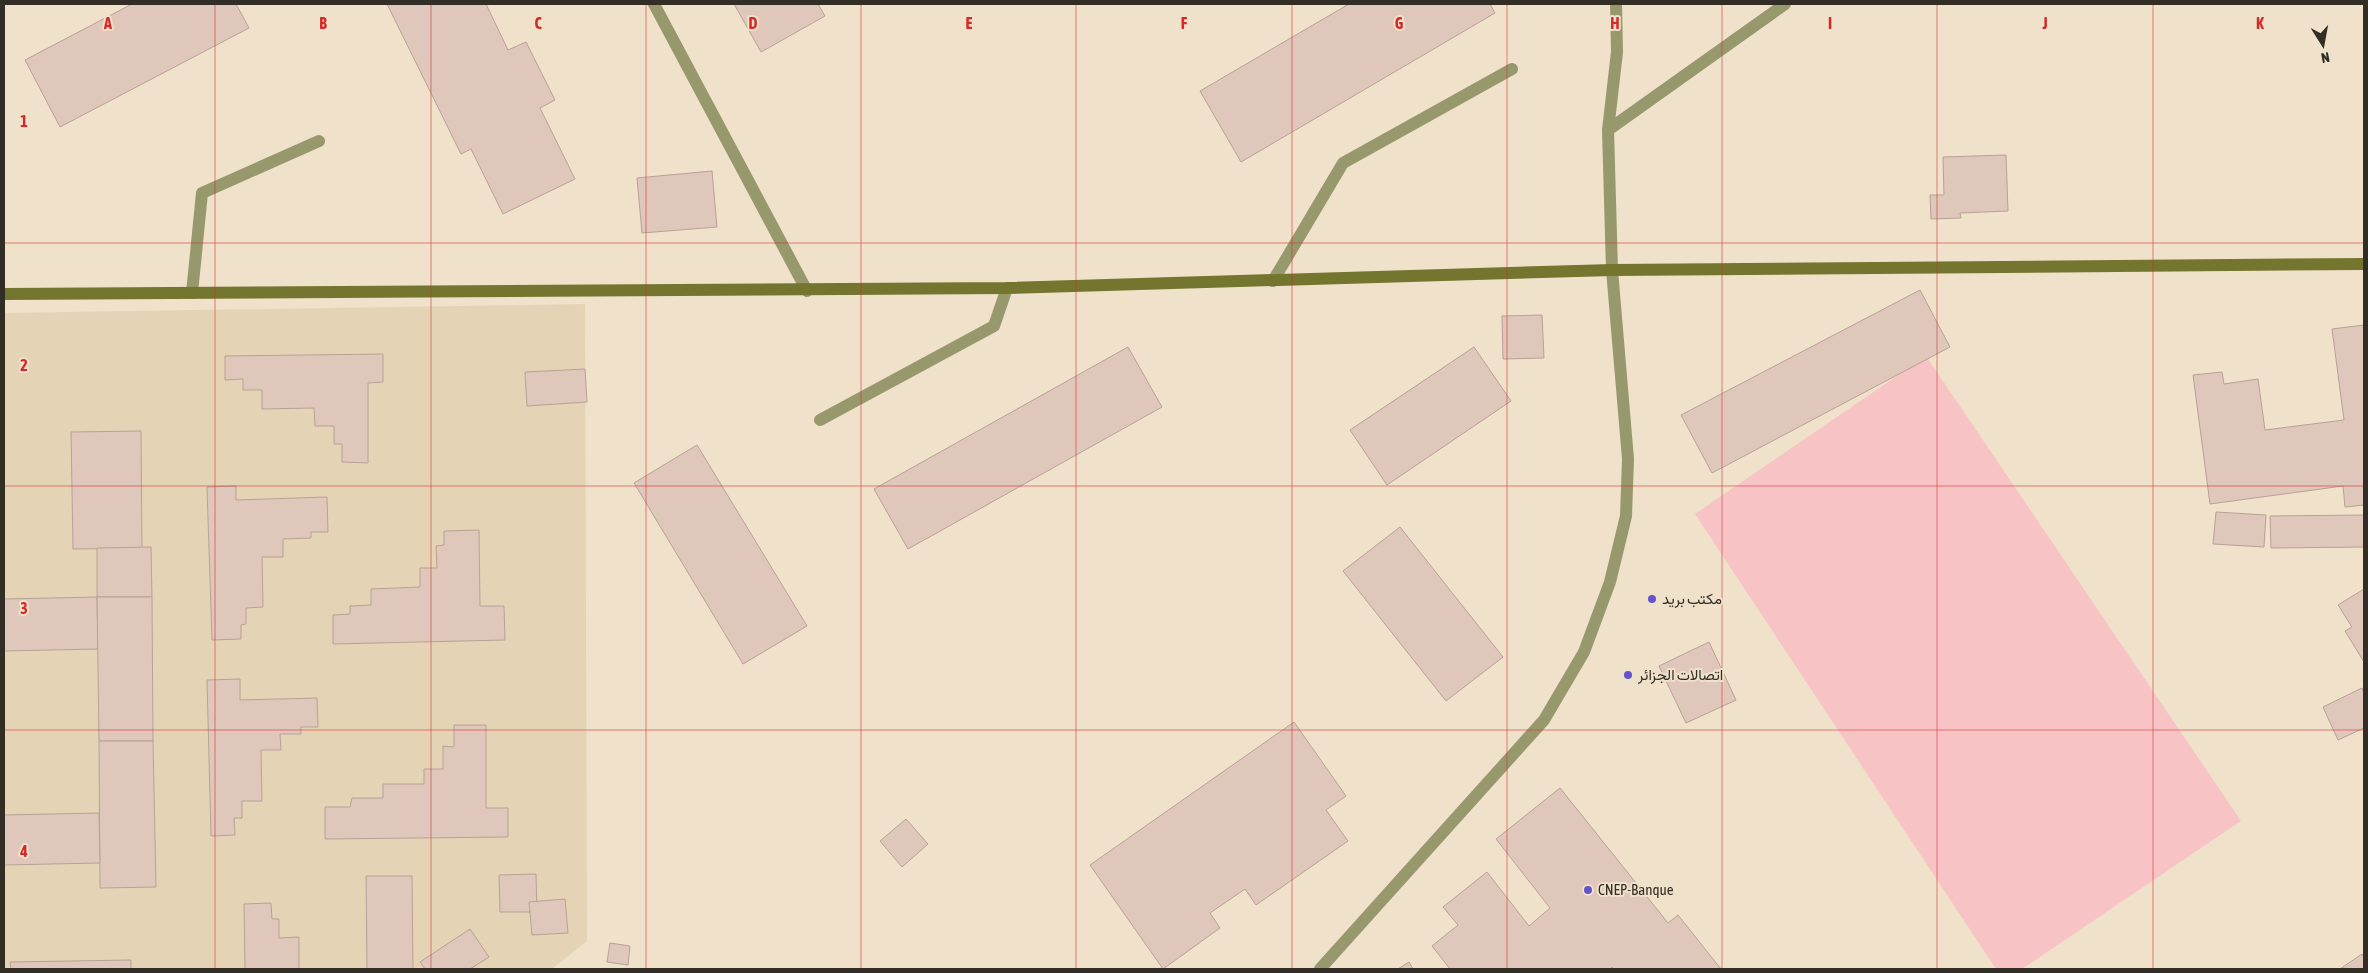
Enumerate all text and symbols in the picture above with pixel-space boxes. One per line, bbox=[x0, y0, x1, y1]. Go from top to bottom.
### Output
text: A bbox=[103, 14, 112, 32]
text: B bbox=[319, 14, 327, 32]
text: C bbox=[534, 14, 542, 32]
text: D bbox=[749, 14, 758, 32]
text: E bbox=[966, 14, 973, 32]
text: F bbox=[1181, 14, 1188, 32]
text: G bbox=[1395, 14, 1404, 32]
text: H bbox=[1610, 14, 1620, 32]
text: I bbox=[1828, 14, 1832, 32]
text: J bbox=[2041, 14, 2048, 32]
text: K bbox=[2256, 14, 2264, 32]
north arrow bbox=[2298, 20, 2348, 70]
text: N bbox=[2320, 49, 2331, 66]
text: 1 bbox=[20, 112, 28, 130]
text: 2 bbox=[20, 356, 28, 374]
place label: مكتب بريد bbox=[1662, 590, 1722, 608]
marker: مكتب بريد bbox=[1646, 593, 1658, 605]
text: 3 bbox=[20, 599, 28, 617]
place label: اتصالات الجزائر bbox=[1637, 666, 1723, 684]
marker: اتصالات الجزائر bbox=[1622, 669, 1634, 681]
text: 4 bbox=[19, 842, 28, 860]
place label: CNEP-Banque bbox=[1598, 881, 1674, 898]
marker: CNEP-Banque bbox=[1582, 884, 1594, 896]

